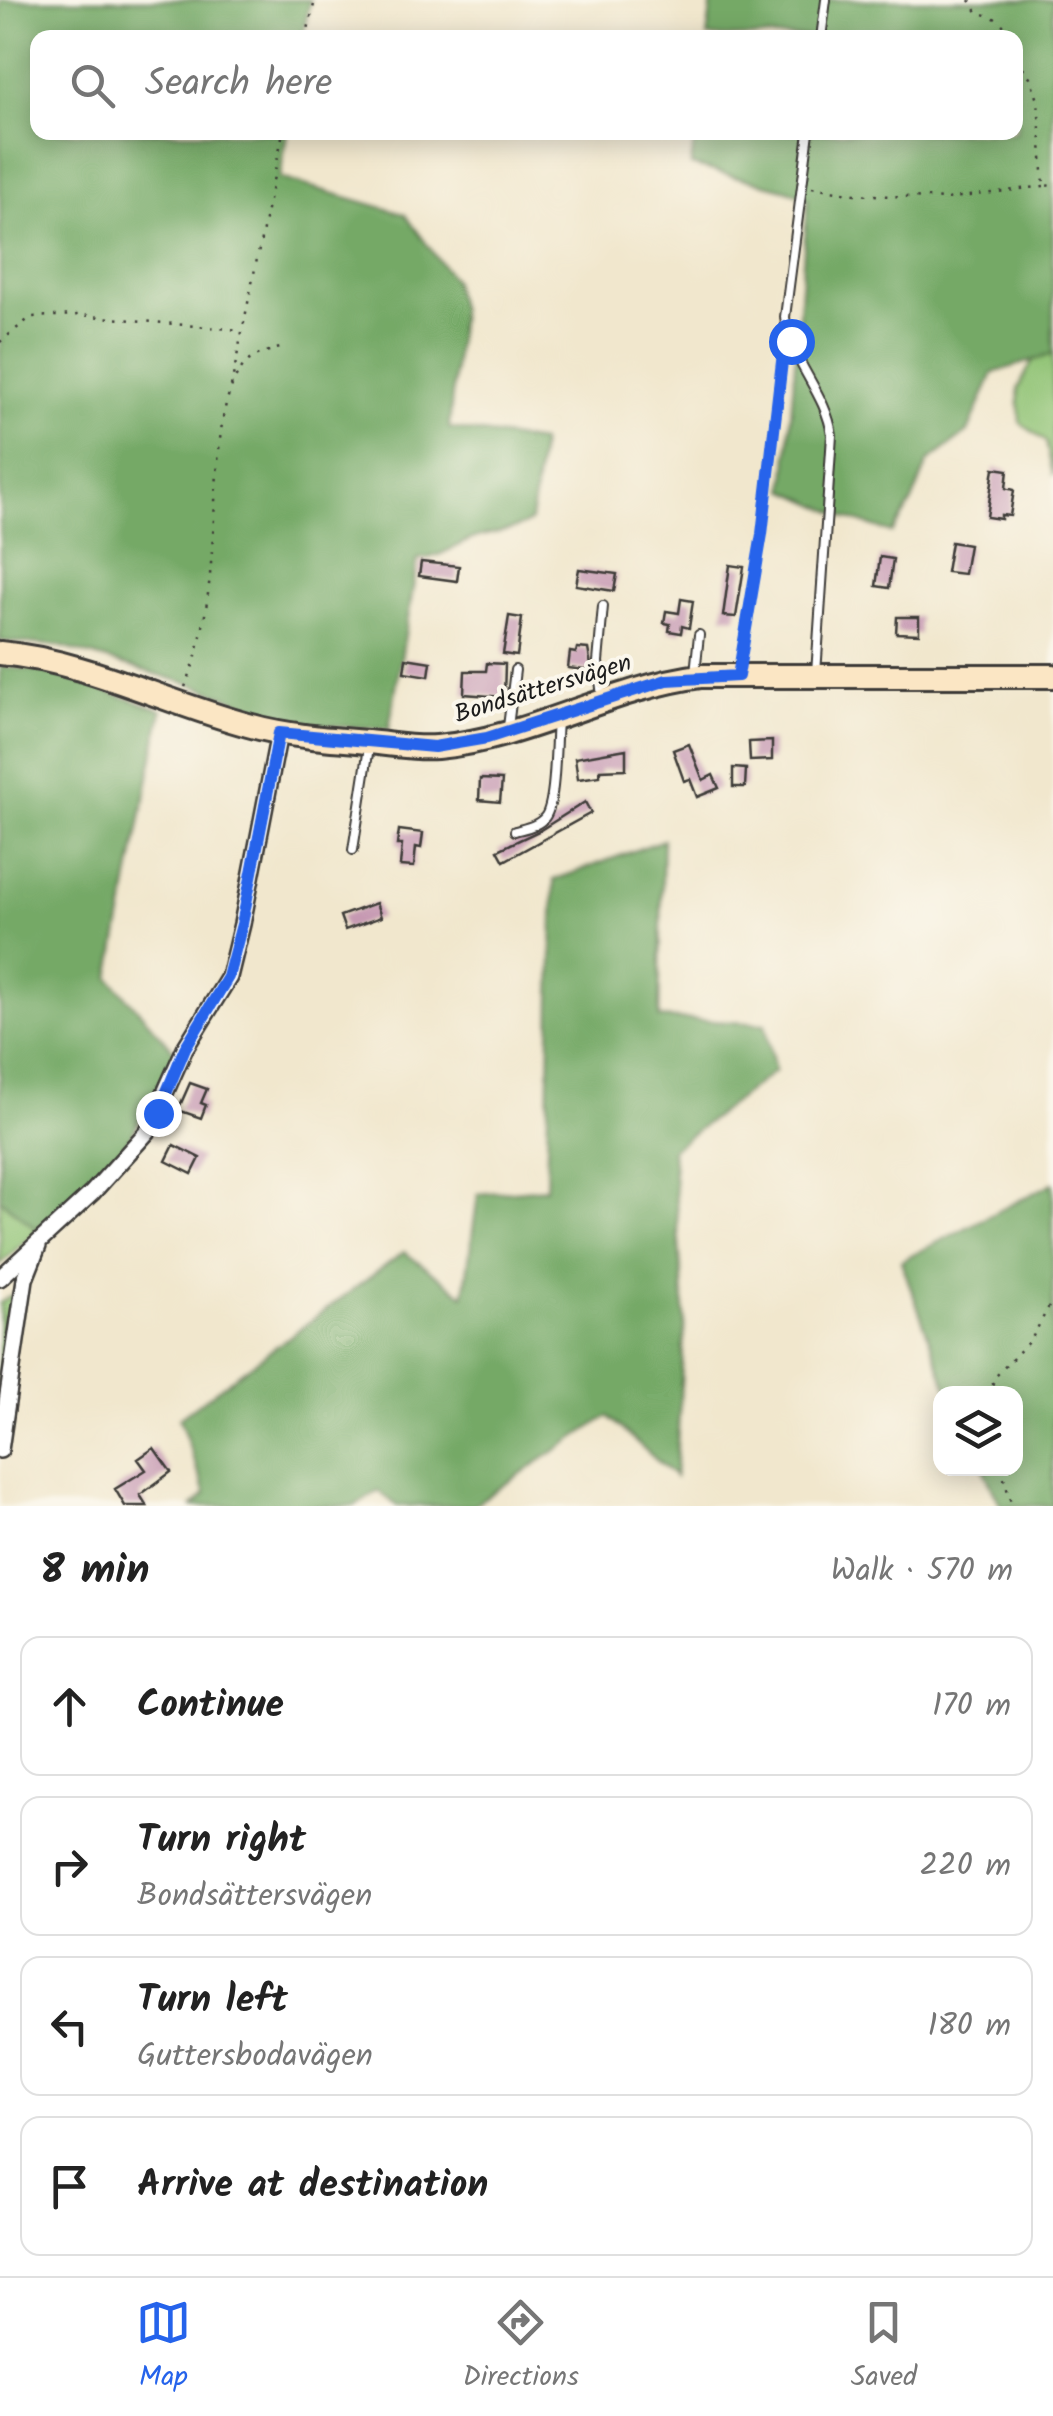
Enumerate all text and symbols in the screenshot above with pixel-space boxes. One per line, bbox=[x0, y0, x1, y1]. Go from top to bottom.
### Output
search box bbox=[30, 30, 1023, 140]
text: Search here bbox=[145, 55, 332, 115]
icon: search bbox=[65, 58, 120, 113]
route start bbox=[769, 319, 815, 365]
street label: Bondsättersvägen bbox=[449, 643, 637, 735]
route end bbox=[136, 1091, 182, 1137]
map controls bbox=[933, 1386, 1023, 1476]
button: layers bbox=[933, 1386, 1023, 1476]
text: 8 min bbox=[40, 1538, 150, 1605]
text: Walk · 570 m bbox=[831, 1546, 1013, 1597]
text: Continue bbox=[137, 1676, 284, 1736]
icon: ahead bbox=[42, 1679, 97, 1734]
text: 170 m bbox=[932, 1681, 1011, 1732]
text: Turn right bbox=[137, 1811, 306, 1871]
icon: right bbox=[42, 1839, 97, 1894]
text: 220 m bbox=[920, 1841, 1011, 1892]
text: Bondsättersvägen bbox=[137, 1871, 372, 1922]
text: Turn left bbox=[137, 1971, 288, 2031]
icon: left bbox=[42, 1999, 97, 2054]
text: 180 m bbox=[927, 2001, 1011, 2052]
text: Guttersbodavägen bbox=[137, 2031, 373, 2082]
text: Arrive at destination bbox=[137, 2156, 488, 2216]
icon: arrive bbox=[42, 2159, 97, 2214]
tab: Map bbox=[136, 2295, 191, 2400]
tab: Directions bbox=[463, 2295, 579, 2400]
tab: Saved bbox=[851, 2295, 917, 2400]

